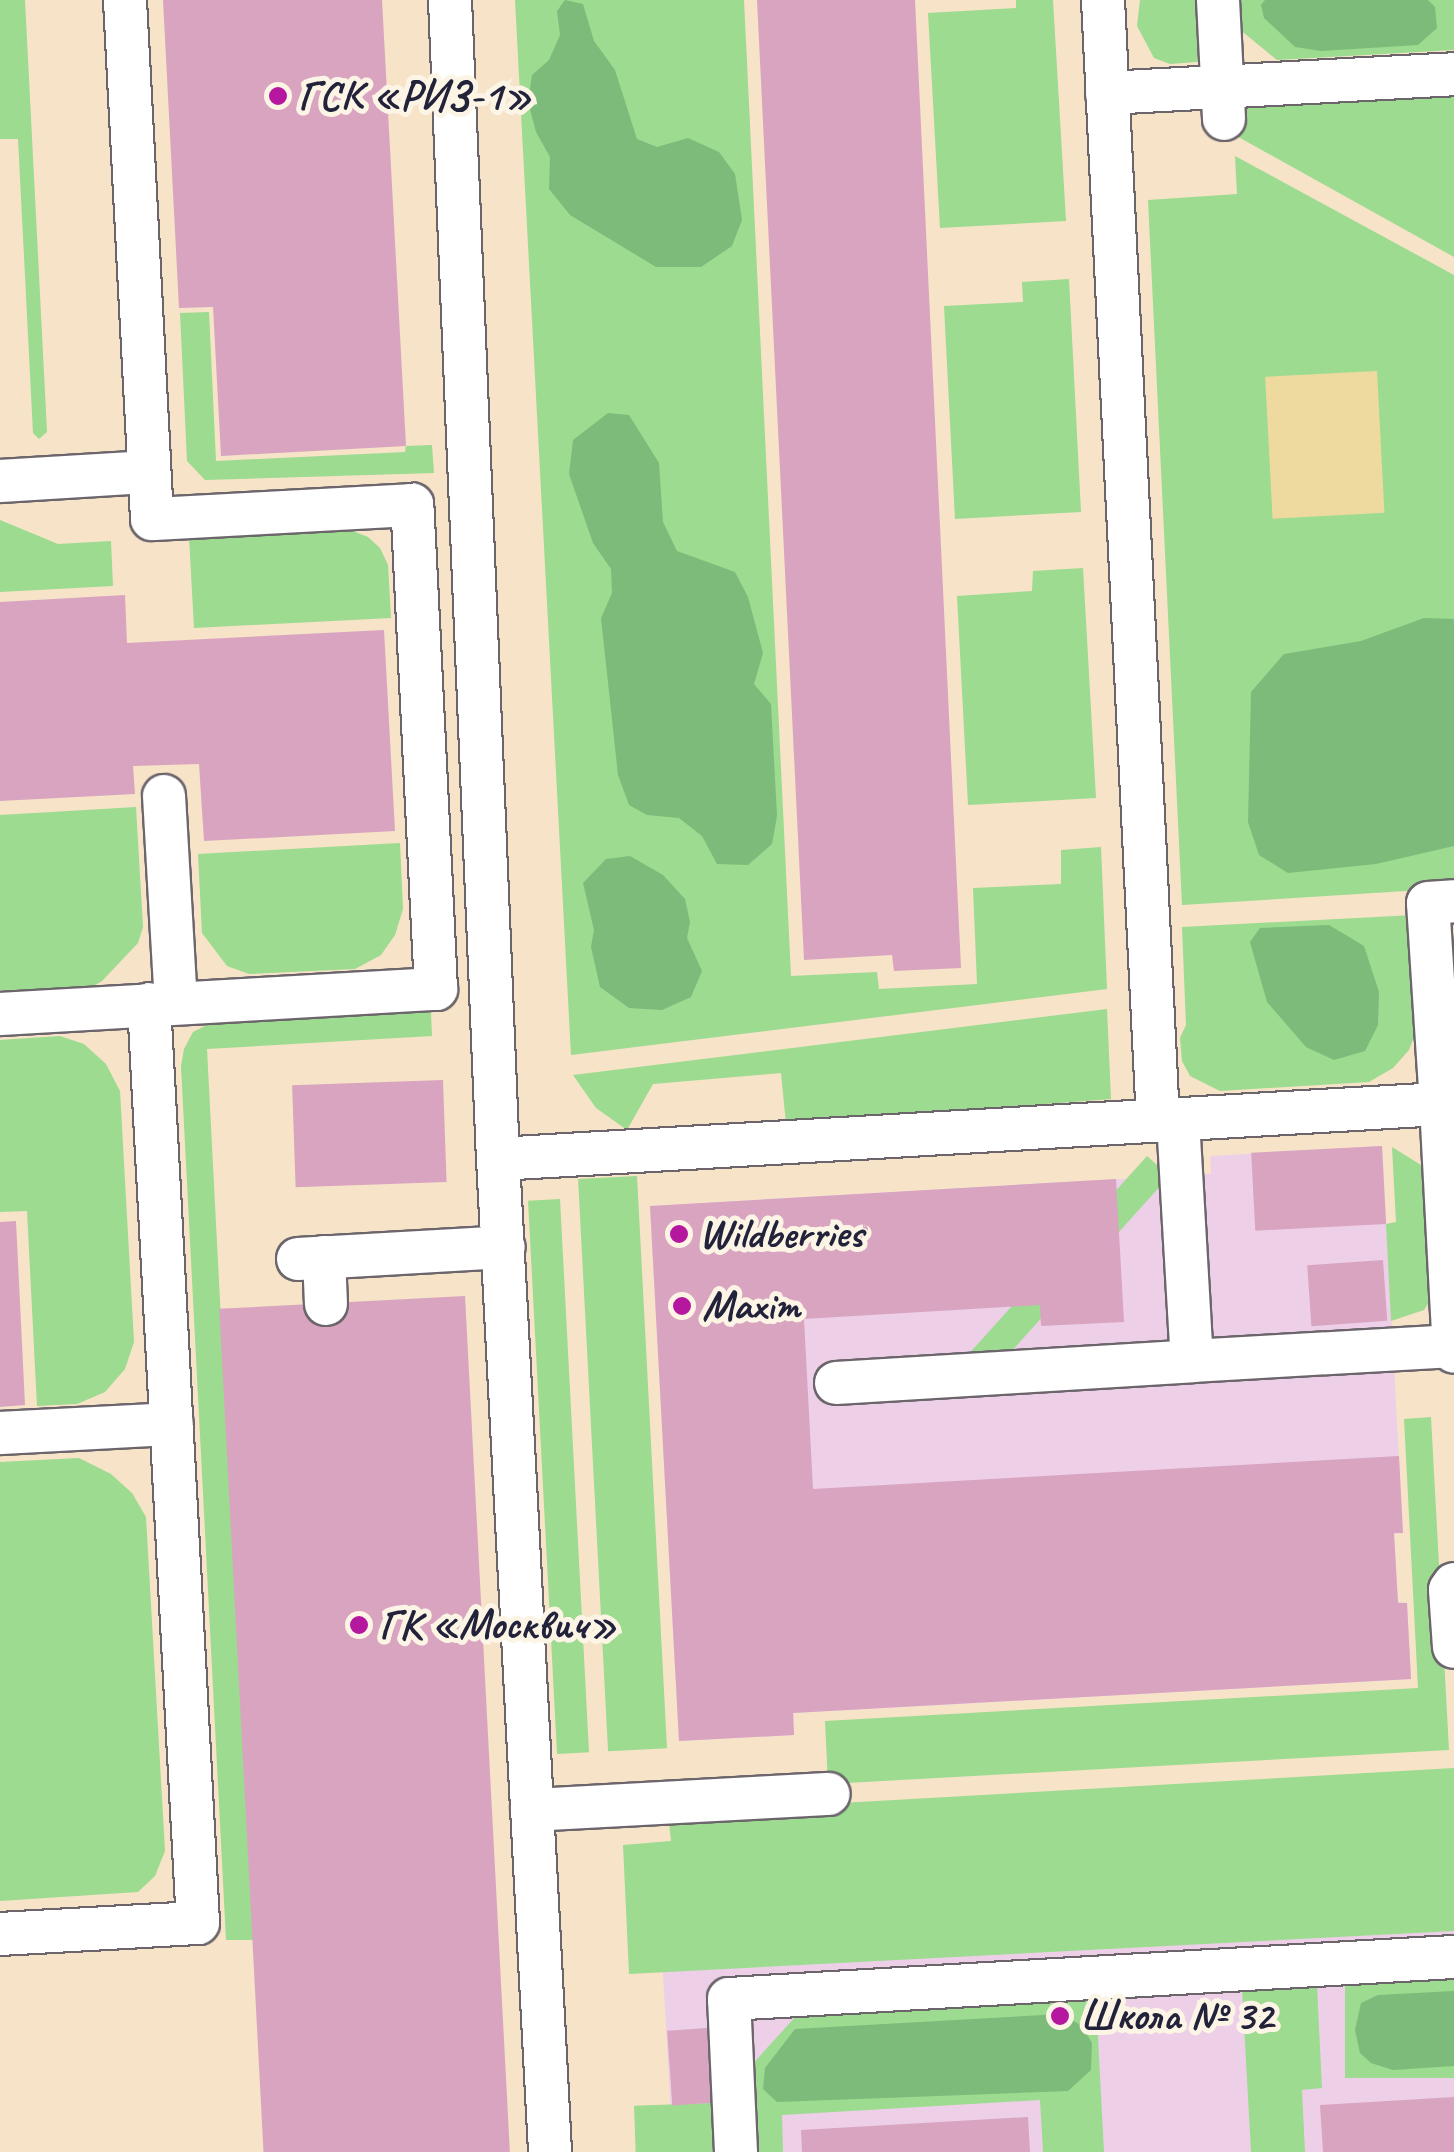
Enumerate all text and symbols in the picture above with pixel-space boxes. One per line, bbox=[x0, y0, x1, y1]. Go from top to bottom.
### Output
place label: ГСК «РИЗ-1» bbox=[298, 71, 532, 121]
marker: ГСК «РИЗ-1» bbox=[267, 85, 289, 107]
place label: Wildberries bbox=[699, 1209, 863, 1259]
marker: Wildberries bbox=[668, 1223, 690, 1245]
place label: Maxim bbox=[702, 1281, 800, 1331]
marker: Maxim bbox=[671, 1295, 693, 1317]
place label: ГК «Москвич» bbox=[379, 1600, 617, 1650]
marker: ГК «Москвич» bbox=[348, 1614, 370, 1636]
place label: Школа № 32 bbox=[1080, 1991, 1273, 2041]
marker: Школа № 32 bbox=[1049, 2005, 1071, 2027]

